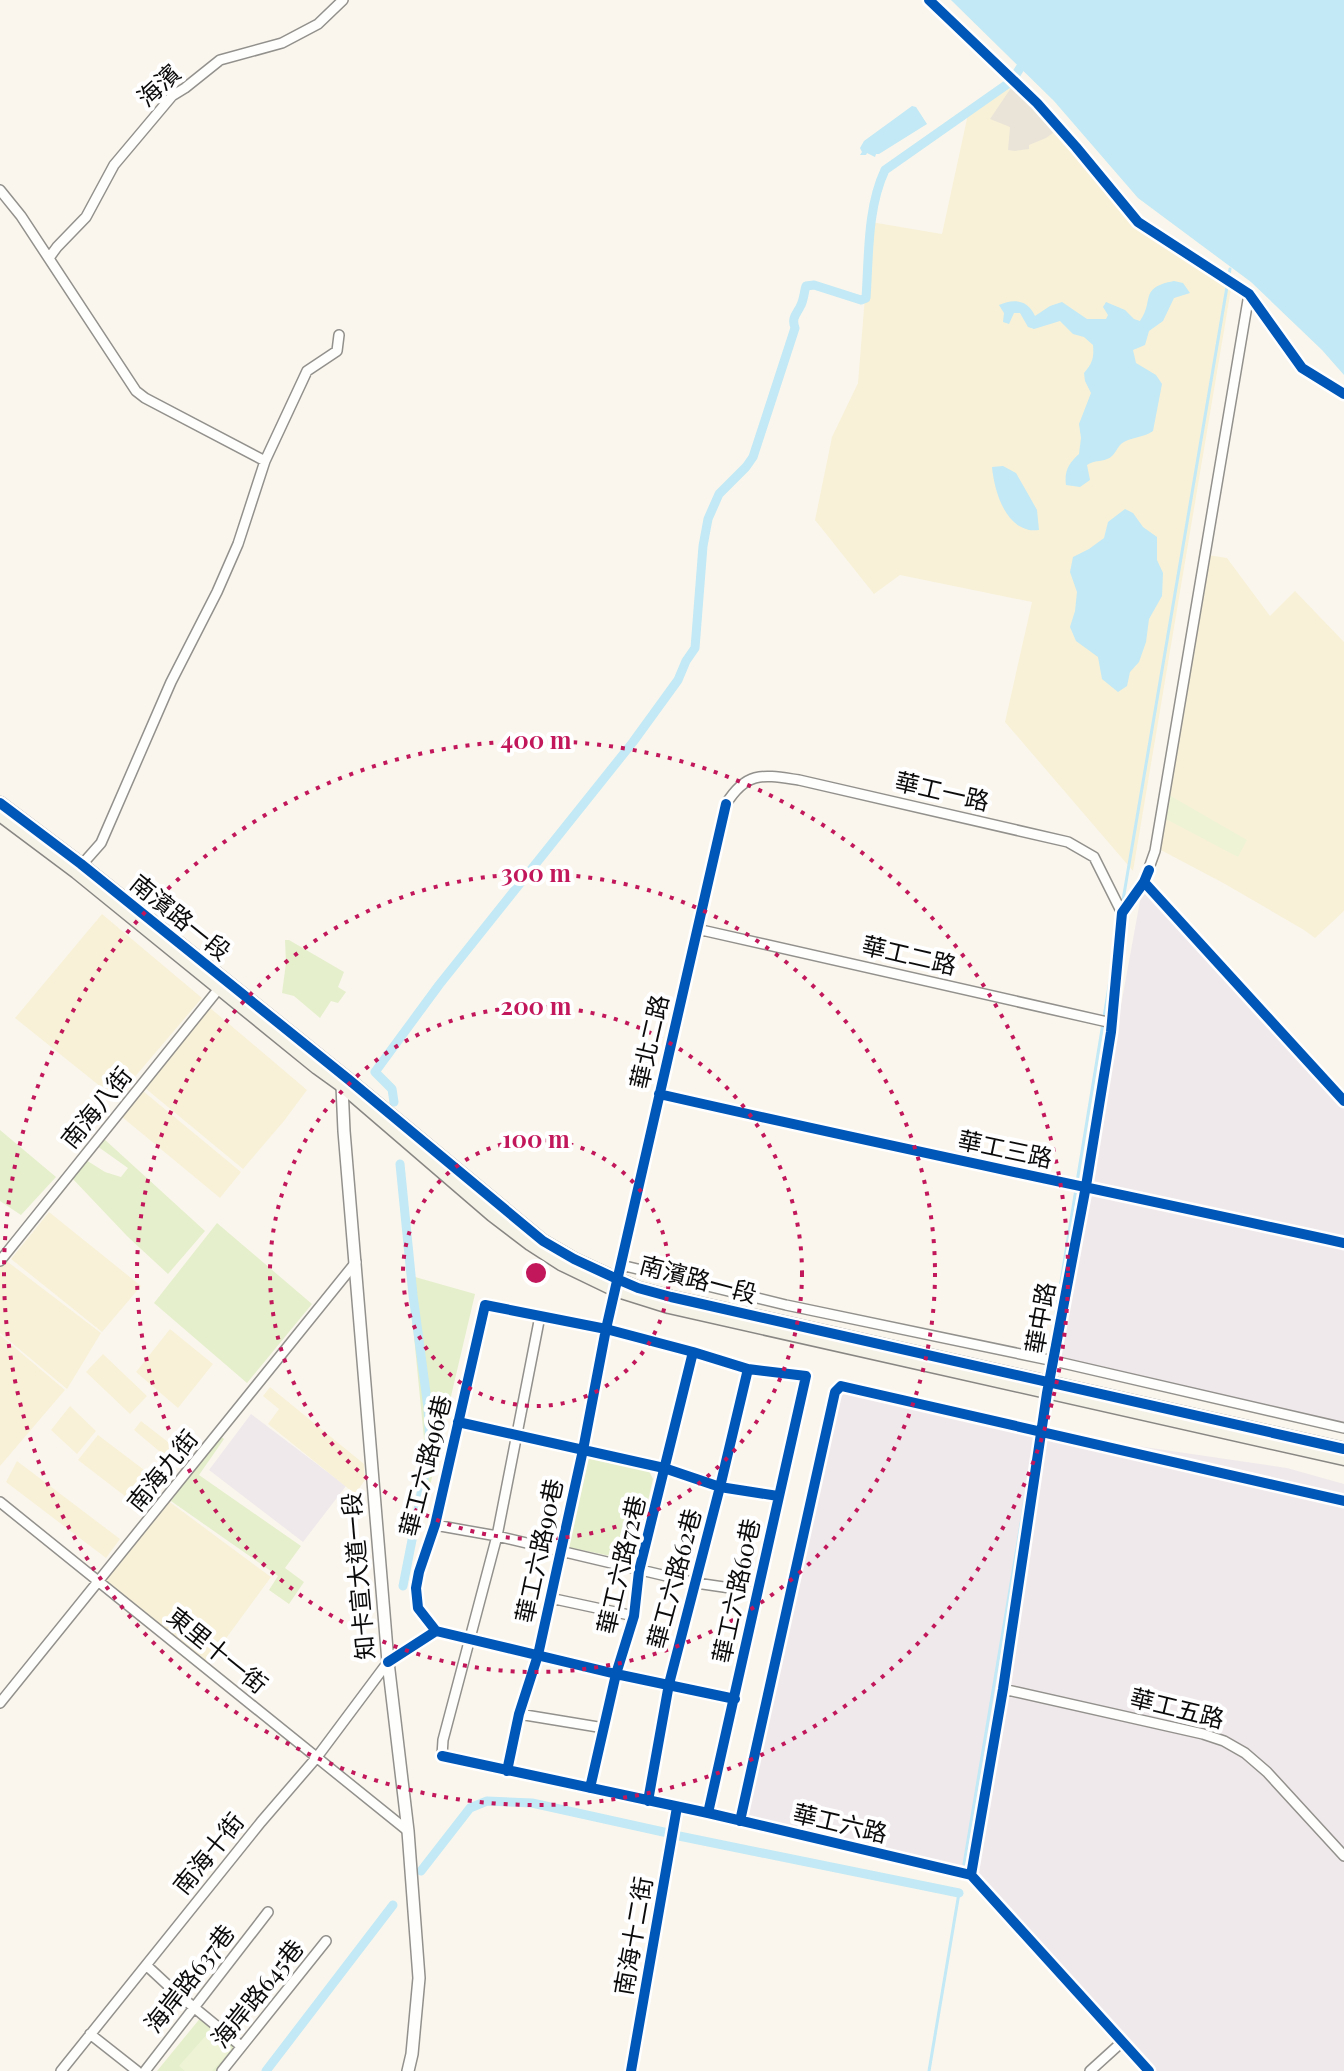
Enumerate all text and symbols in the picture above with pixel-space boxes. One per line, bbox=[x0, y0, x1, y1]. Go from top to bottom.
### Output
street label: 海濱 bbox=[129, 56, 186, 113]
text: 400 m bbox=[501, 723, 572, 755]
street label: 華工一路 bbox=[892, 764, 993, 816]
text: 300 m bbox=[501, 856, 571, 888]
street label: 南濱路一段 bbox=[125, 866, 238, 967]
street label: 華工二路 bbox=[859, 928, 960, 980]
text: 200 m bbox=[501, 989, 572, 1021]
street label: 華北二路 bbox=[622, 991, 674, 1092]
street label: 南海八街 bbox=[53, 1059, 138, 1154]
text: 100 m bbox=[502, 1122, 570, 1154]
street label: 華工三路 bbox=[955, 1122, 1056, 1174]
street label: 南濱路一段 bbox=[636, 1247, 761, 1309]
centre of rings bbox=[522, 1259, 550, 1287]
street label: 華中路 bbox=[1017, 1279, 1061, 1356]
street label: 華工六路96巷 bbox=[391, 1391, 457, 1540]
street label: 南海九街 bbox=[119, 1422, 204, 1517]
street label: 華工六路90巷 bbox=[507, 1476, 569, 1626]
street label: 知卡宣大道一段 bbox=[334, 1491, 380, 1661]
street label: 華工六路72巷 bbox=[589, 1492, 652, 1637]
street label: 華工六路62巷 bbox=[639, 1505, 707, 1652]
street label: 華工六路60巷 bbox=[704, 1515, 766, 1666]
street label: 東里十一街 bbox=[162, 1599, 275, 1700]
street label: 華工五路 bbox=[1127, 1680, 1228, 1734]
street label: 華工六路 bbox=[790, 1796, 891, 1848]
street label: 南海十街 bbox=[165, 1805, 250, 1900]
street label: 南海十二街 bbox=[606, 1874, 658, 1998]
street label: 海岸路637巷 bbox=[136, 1917, 241, 2038]
street label: 海岸路645巷 bbox=[203, 1932, 310, 2053]

